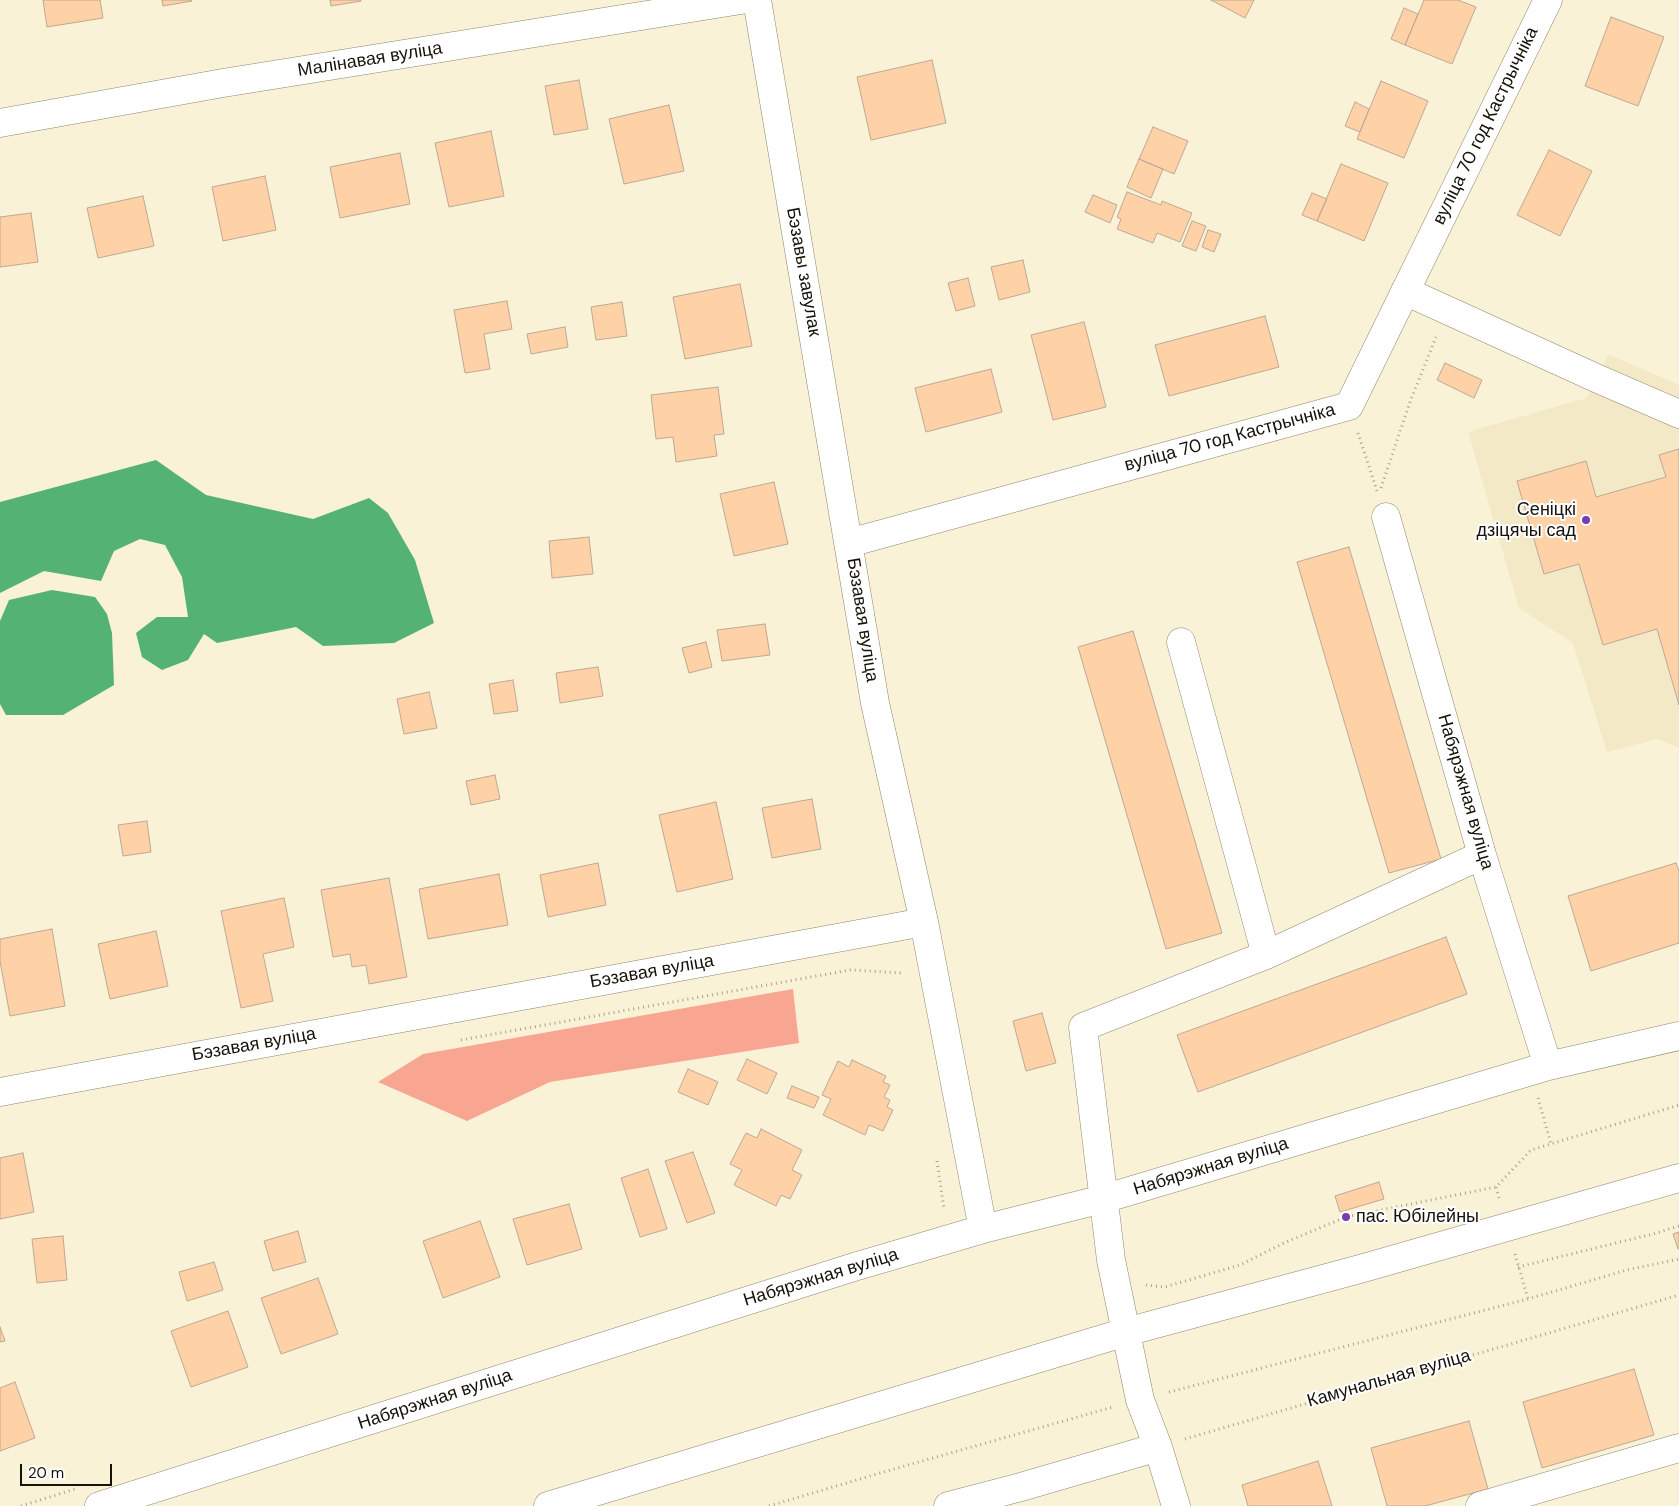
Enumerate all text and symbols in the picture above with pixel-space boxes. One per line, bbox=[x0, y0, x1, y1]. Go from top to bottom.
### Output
street label: вуліца 70 год Кастрычніка bbox=[1429, 24, 1543, 228]
street label: Малінавая вуліца bbox=[296, 38, 444, 82]
street label: Бэзавы завулак bbox=[781, 206, 825, 338]
street label: вуліца 70 год Кастрычніка bbox=[1122, 399, 1338, 477]
place label: Сеніцкі дзіцячы сад bbox=[1477, 499, 1576, 542]
marker: Сеніцкі дзіцячы сад bbox=[1580, 514, 1592, 526]
street label: Бэзавая вуліца bbox=[842, 556, 882, 684]
street label: Набярэжная вуліца bbox=[1432, 712, 1498, 872]
street label: Бэзавая вуліца bbox=[588, 950, 716, 994]
street label: Бэзавая вуліца bbox=[190, 1023, 318, 1067]
street label: Набярэжная вуліца bbox=[1131, 1133, 1291, 1201]
place label: пас. Юбілейны bbox=[1356, 1206, 1479, 1228]
marker: пас. Юбілейны bbox=[1340, 1211, 1352, 1223]
street label: Набярэжная вуліца bbox=[741, 1244, 901, 1312]
street label: Камунальная вуліца bbox=[1305, 1345, 1473, 1413]
street label: Набярэжная вуліца bbox=[355, 1365, 515, 1435]
scale bar bbox=[22, 1454, 115, 1486]
text: 20 m bbox=[28, 1463, 64, 1483]

